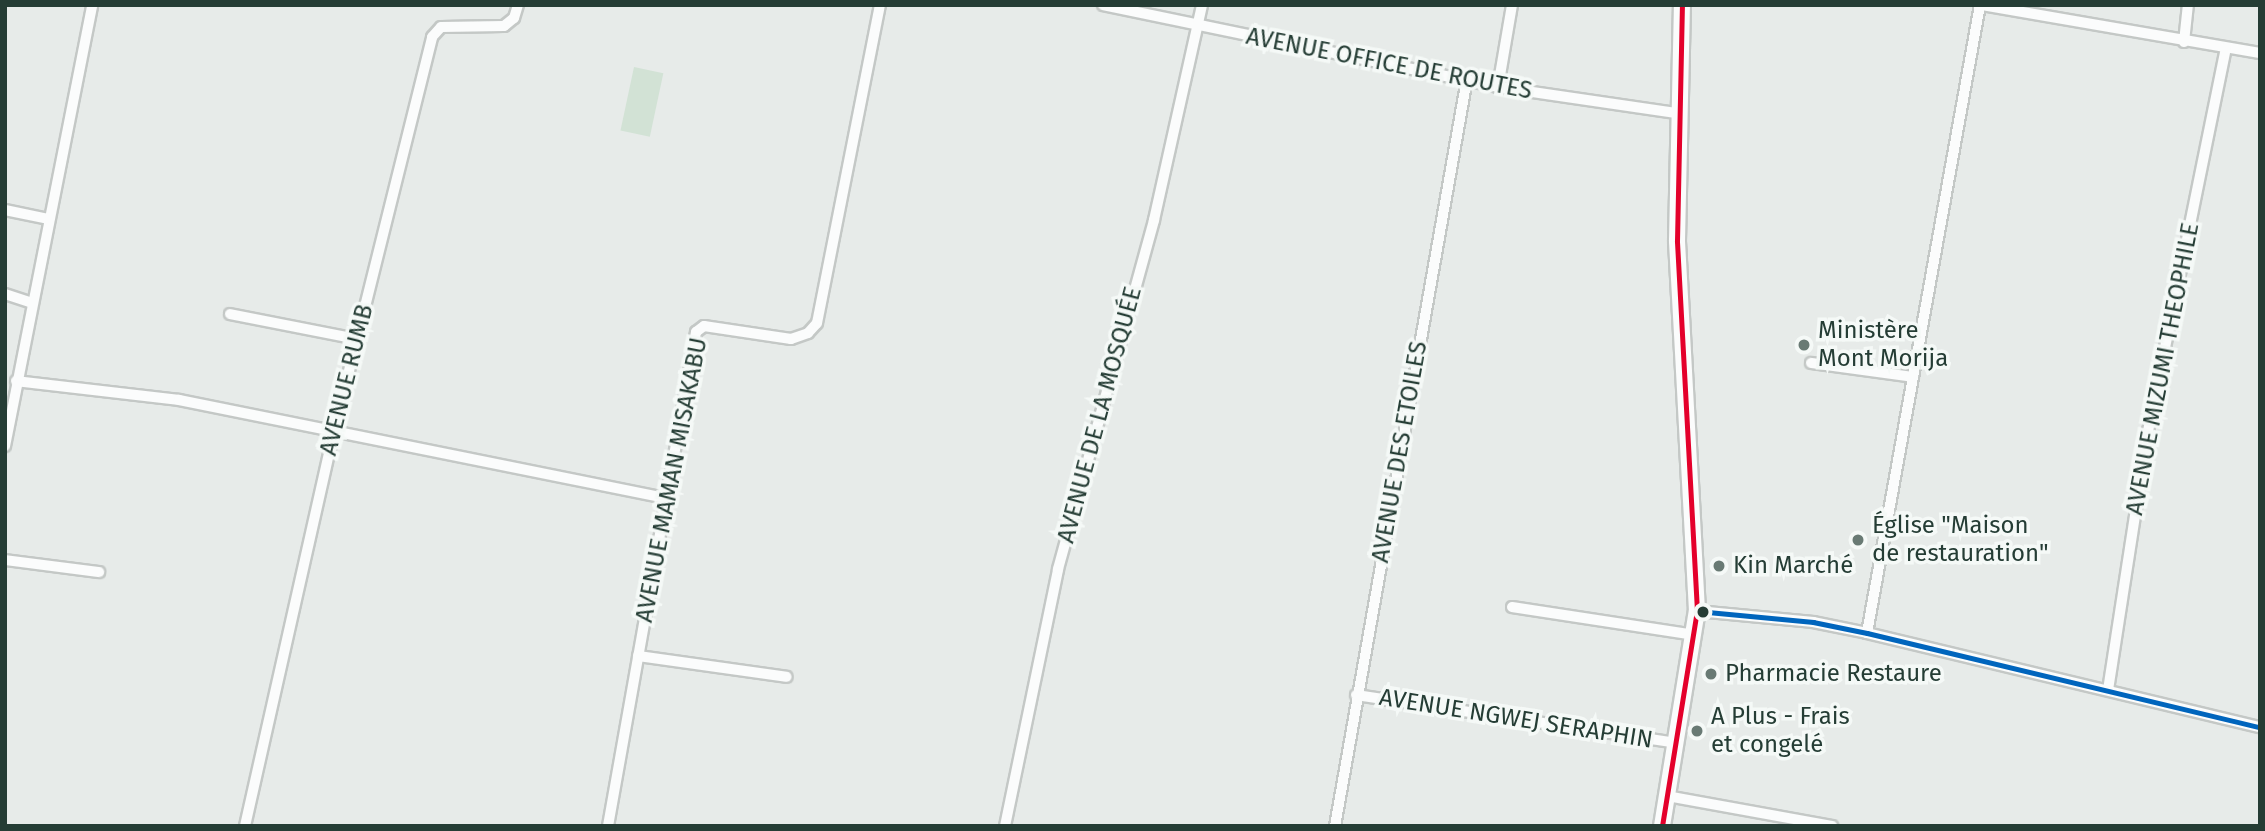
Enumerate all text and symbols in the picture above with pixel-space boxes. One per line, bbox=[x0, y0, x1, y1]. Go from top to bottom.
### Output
street label: AVENUE OFFICE DE ROUTES bbox=[1244, 22, 1534, 106]
street label: AVENUE MIZUMI THEOPHILE bbox=[2121, 220, 2205, 518]
street label: AVENUE DE LA MOSQUÉE bbox=[1052, 284, 1148, 546]
street label: AVENUE RUMB bbox=[314, 302, 380, 458]
place label: Ministère Mont Morija bbox=[1818, 317, 1948, 373]
street label: AVENUE MAMAN MISAKABU bbox=[630, 335, 714, 625]
marker: Ministère Mont Morija bbox=[1796, 337, 1812, 353]
street label: AVENUE DES ETOILES bbox=[1366, 339, 1434, 565]
place label: Église "Maison de restauration" bbox=[1872, 512, 2048, 568]
marker: Église "Maison de restauration" bbox=[1850, 532, 1866, 548]
place label: Kin Marché bbox=[1733, 552, 1853, 580]
marker: Kin Marché bbox=[1711, 558, 1727, 574]
unlabelled marker bbox=[1696, 605, 1710, 619]
place label: Pharmacie Restaure bbox=[1725, 660, 1942, 688]
marker: Pharmacie Restaure bbox=[1703, 666, 1719, 682]
street label: AVENUE NGWEJ SERAPHIN bbox=[1377, 683, 1655, 755]
place label: A Plus - Frais et congelé bbox=[1711, 703, 1850, 759]
marker: A Plus - Frais et congelé bbox=[1689, 723, 1705, 739]

